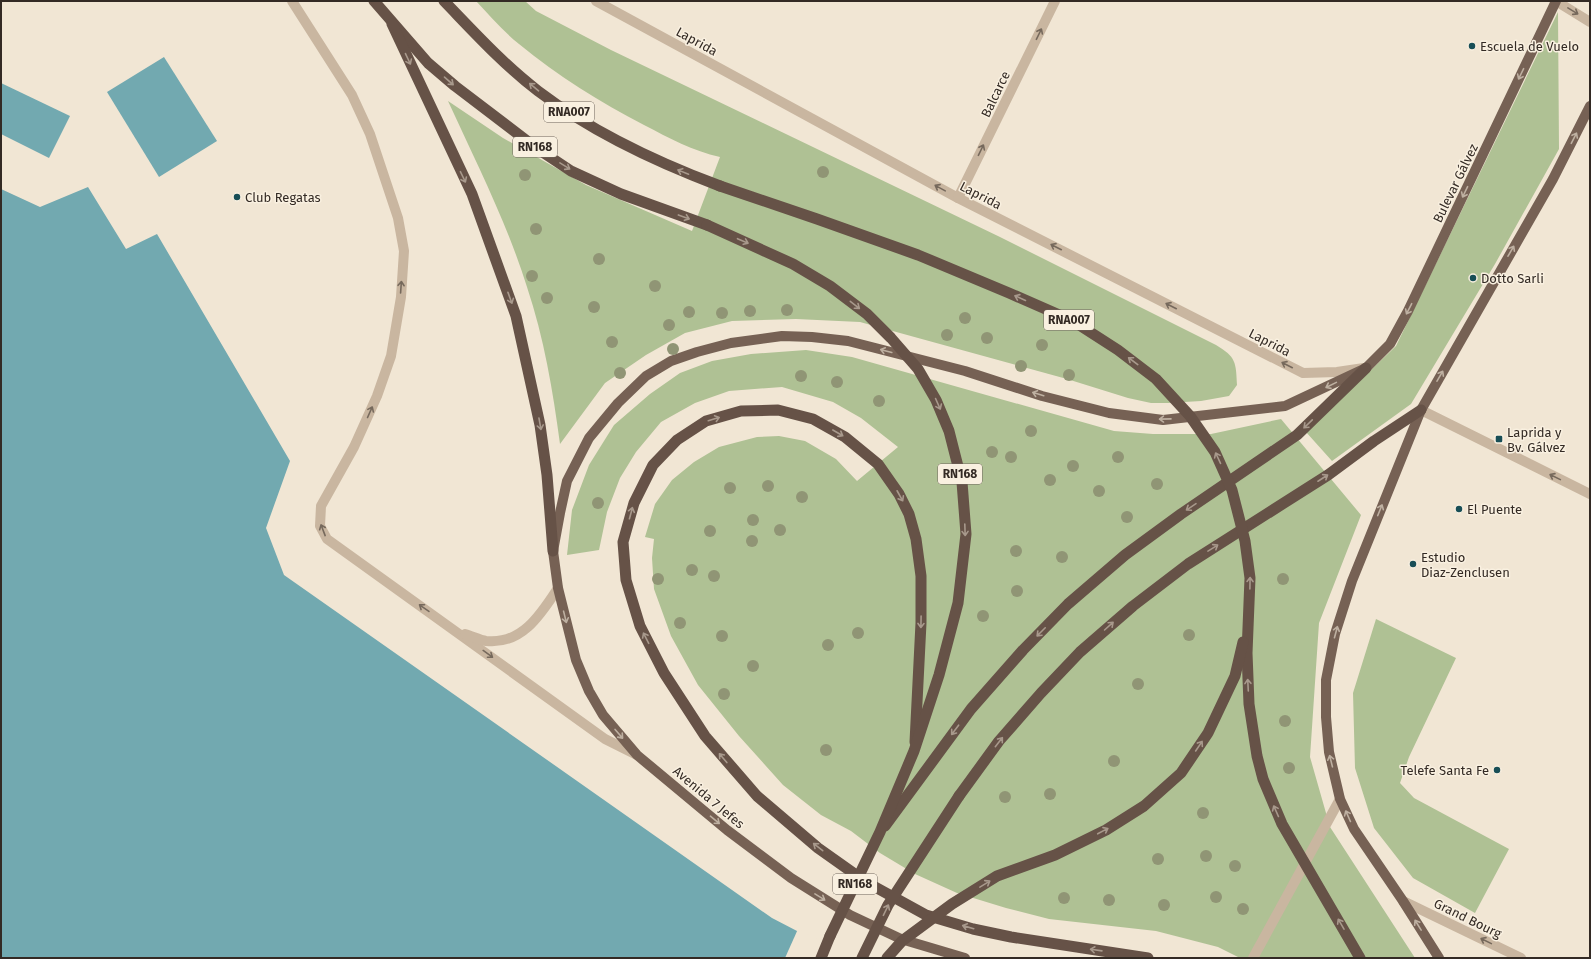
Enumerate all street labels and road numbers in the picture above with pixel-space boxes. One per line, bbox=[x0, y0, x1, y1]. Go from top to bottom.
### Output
street label: Laprida bbox=[674, 24, 720, 59]
street label: Balcarce bbox=[978, 69, 1013, 120]
road number: RNA007 bbox=[544, 102, 594, 122]
road number: RN168 bbox=[513, 137, 557, 157]
street label: Bulevar Gálvez bbox=[1430, 141, 1481, 225]
street label: Laprida bbox=[957, 179, 1004, 212]
road number: RNA007 bbox=[1044, 310, 1094, 330]
street label: Laprida bbox=[1246, 326, 1293, 359]
road number: RN168 bbox=[938, 464, 982, 484]
street label: Avenida 7 Jefes bbox=[670, 763, 747, 831]
road number: RN168 bbox=[833, 874, 877, 894]
street label: Grand Bourg bbox=[1432, 896, 1504, 941]

